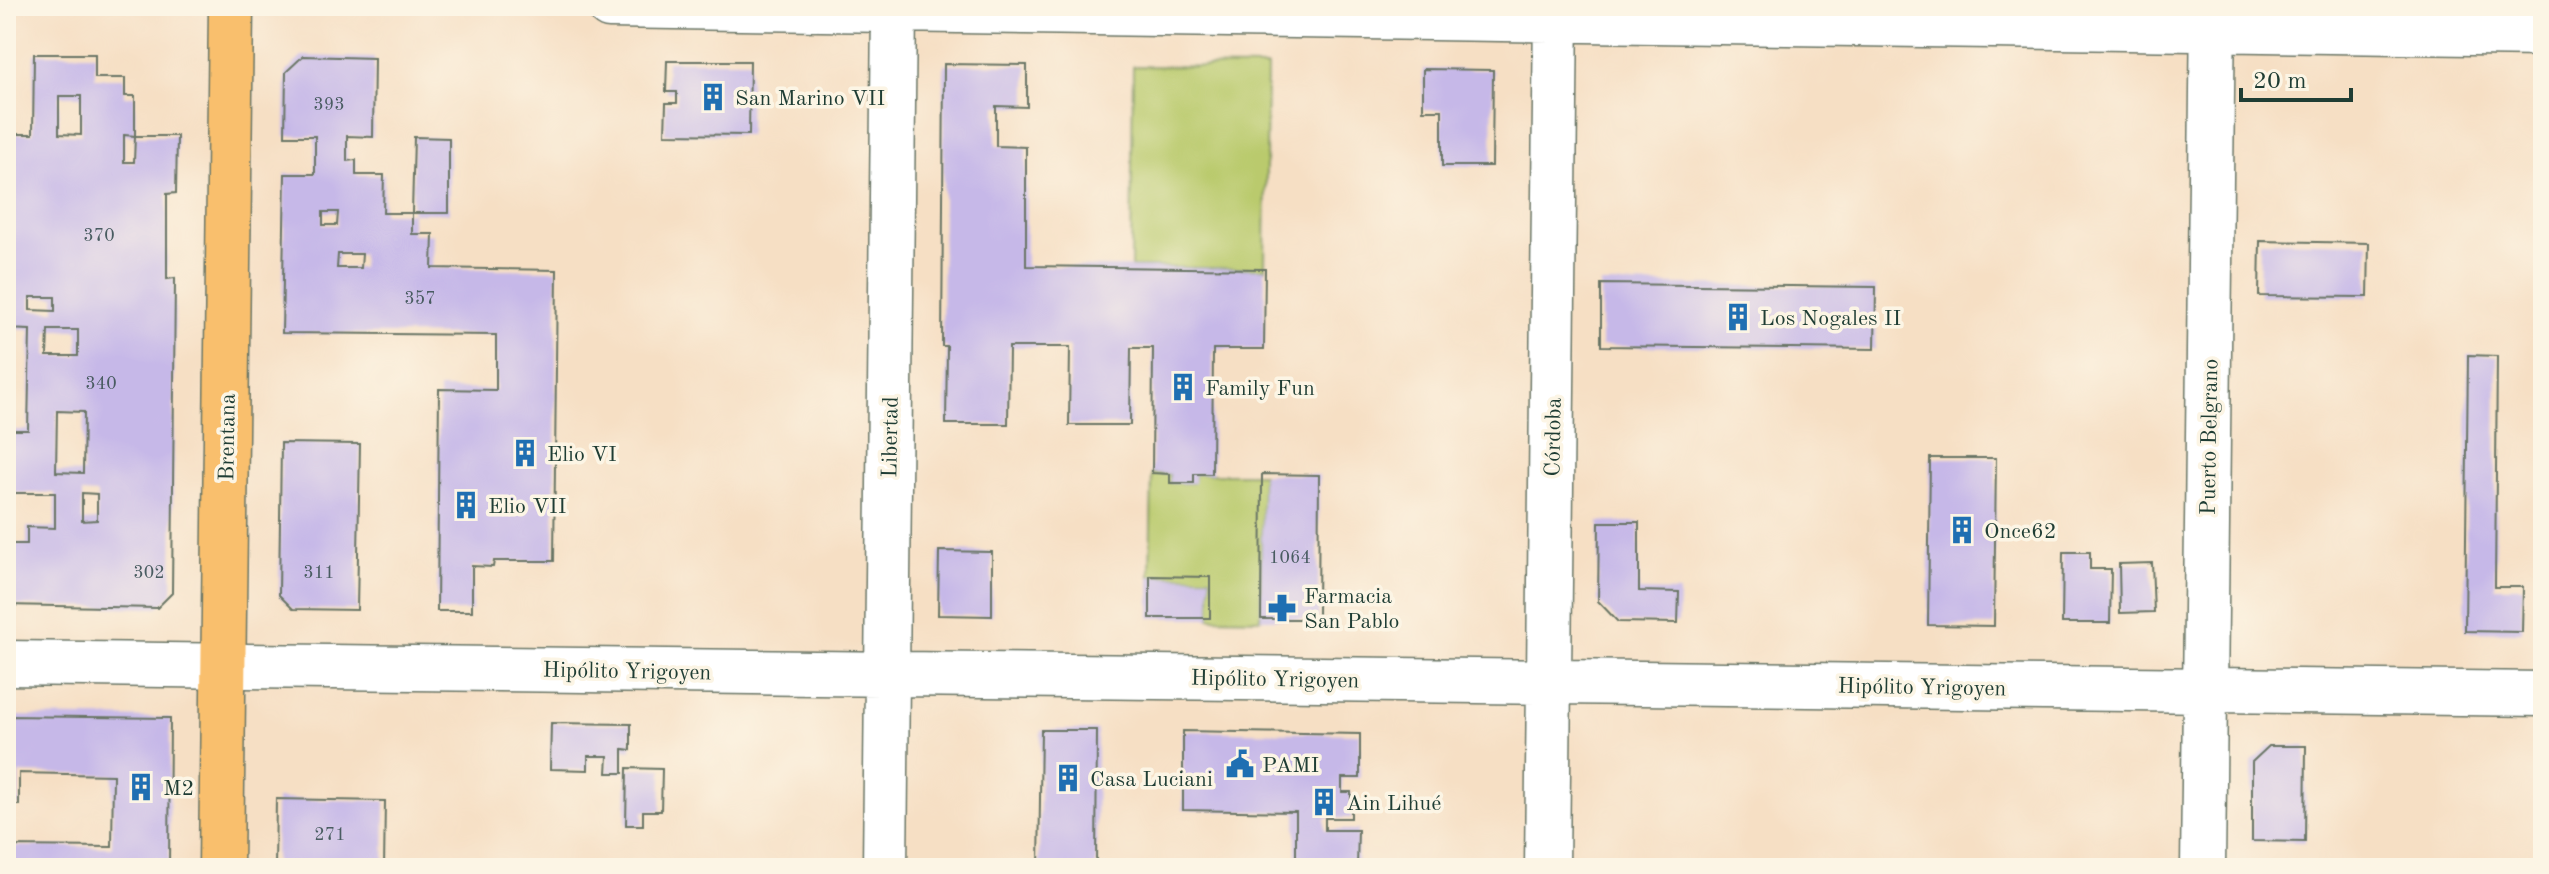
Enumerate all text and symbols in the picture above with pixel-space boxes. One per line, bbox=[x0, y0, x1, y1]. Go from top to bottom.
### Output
scale bar bbox=[2241, 52, 2351, 102]
text: 20 m bbox=[2253, 70, 2307, 94]
building icon: San Marino VII bbox=[698, 82, 728, 112]
place label: San Marino VII bbox=[735, 88, 885, 110]
house number: 393 bbox=[313, 96, 345, 114]
house number: 370 bbox=[83, 227, 115, 245]
house number: 357 bbox=[404, 290, 436, 308]
building icon: Los Nogales II bbox=[1723, 302, 1753, 332]
place label: Los Nogales II bbox=[1760, 308, 1901, 330]
street label: Puerto Belgrano bbox=[2198, 359, 2222, 515]
building icon: Family Fun bbox=[1168, 372, 1198, 402]
house number: 340 bbox=[85, 375, 117, 393]
place label: Family Fun bbox=[1205, 378, 1315, 400]
street label: Brentana bbox=[216, 393, 240, 481]
street label: Libertad bbox=[879, 396, 903, 478]
street label: Córdoba bbox=[1542, 397, 1566, 477]
building icon: Elio VI bbox=[510, 438, 540, 468]
place label: Elio VI bbox=[547, 444, 617, 466]
building icon: Elio VII bbox=[451, 490, 481, 520]
place label: Elio VII bbox=[488, 496, 566, 518]
building icon: Once62 bbox=[1947, 515, 1977, 545]
place label: Once62 bbox=[1984, 521, 2057, 543]
house number: 1064 bbox=[1269, 549, 1311, 567]
house number: 302 bbox=[133, 564, 165, 582]
house number: 311 bbox=[303, 564, 335, 582]
place label: Farmacia San Pablo bbox=[1304, 586, 1400, 633]
pharmacy icon: Farmacia San Pablo bbox=[1267, 593, 1297, 623]
street label: Hipólito Yrigoyen bbox=[542, 660, 712, 684]
street label: Hipólito Yrigoyen bbox=[1190, 668, 1360, 692]
street label: Hipólito Yrigoyen bbox=[1837, 676, 2007, 700]
public building icon: PAMI bbox=[1225, 749, 1255, 779]
place label: PAMI bbox=[1262, 755, 1319, 777]
building icon: Casa Luciani bbox=[1053, 763, 1083, 793]
place label: Casa Luciani bbox=[1090, 769, 1213, 791]
building icon: M2 bbox=[126, 772, 156, 802]
place label: M2 bbox=[163, 778, 194, 800]
building icon: Ain Lihué bbox=[1309, 787, 1339, 817]
place label: Ain Lihué bbox=[1346, 793, 1441, 815]
house number: 271 bbox=[314, 826, 346, 844]

